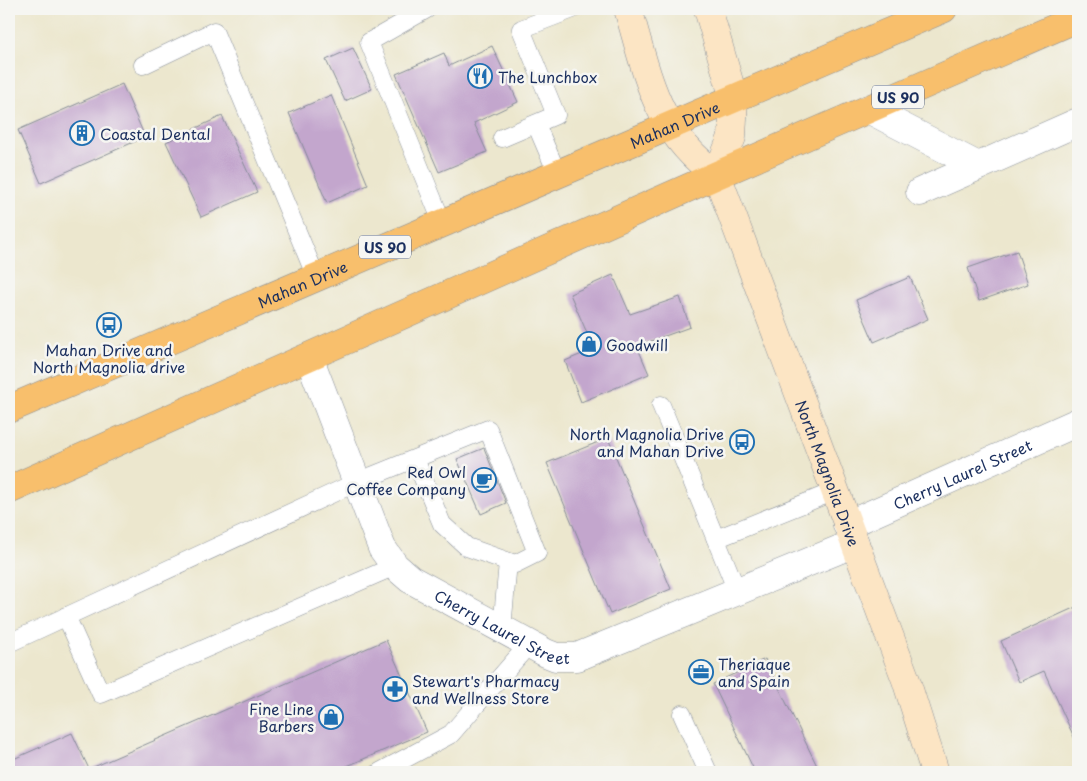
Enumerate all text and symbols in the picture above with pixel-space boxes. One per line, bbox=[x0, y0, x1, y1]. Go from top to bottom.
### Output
restaurant icon: The Lunchbox bbox=[467, 63, 493, 89]
place label: The Lunchbox bbox=[498, 65, 597, 88]
road number: US 90 bbox=[872, 85, 924, 108]
street label: Mahan Drive bbox=[626, 95, 723, 153]
building icon: Coastal Dental bbox=[69, 120, 95, 146]
place label: Coastal Dental bbox=[100, 122, 211, 145]
road number: US 90 bbox=[359, 236, 411, 258]
street label: Mahan Drive bbox=[254, 254, 351, 313]
bus stop icon: Mahan Drive and North Magnolia drive bbox=[96, 312, 122, 338]
shop icon: Goodwill bbox=[576, 331, 602, 357]
place label: Goodwill bbox=[606, 333, 668, 356]
place label: Mahan Drive and North Magnolia drive bbox=[33, 338, 185, 378]
street label: North Magnolia Drive bbox=[791, 396, 866, 549]
place label: North Magnolia Drive and Mahan Drive bbox=[570, 422, 724, 462]
bus stop icon: North Magnolia Drive and Mahan Drive bbox=[729, 429, 755, 455]
street label: Cherry Laurel Street bbox=[889, 433, 1035, 515]
place label: Red Owl Coffee Company bbox=[346, 460, 466, 500]
cafe icon: Red Owl Coffee Company bbox=[471, 467, 497, 493]
street label: Cherry Laurel Street bbox=[431, 583, 570, 669]
place label: Theriaque and Spain bbox=[718, 652, 791, 692]
office icon: Theriaque and Spain bbox=[688, 659, 714, 685]
place label: Stewart's Pharmacy and Wellness Store bbox=[412, 669, 560, 709]
pharmacy icon: Stewart's Pharmacy and Wellness Store bbox=[382, 676, 408, 702]
place label: Fine Line Barbers bbox=[249, 697, 314, 737]
shop icon: Fine Line Barbers bbox=[318, 704, 344, 730]

